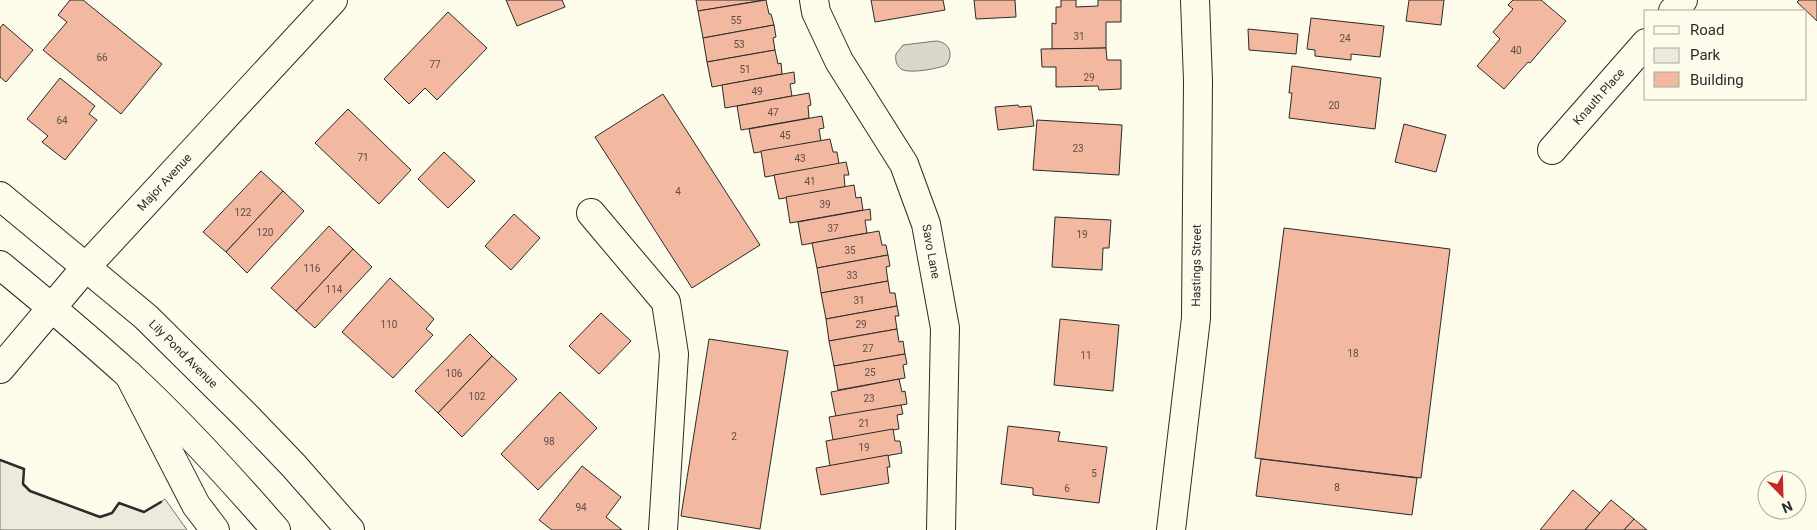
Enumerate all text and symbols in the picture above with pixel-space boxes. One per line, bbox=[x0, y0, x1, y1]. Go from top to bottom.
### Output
legend bbox=[1644, 10, 1807, 100]
house number: 55 bbox=[730, 15, 742, 26]
text: Road bbox=[1690, 21, 1724, 39]
house number: 31 bbox=[1073, 31, 1085, 42]
house number: 24 bbox=[1339, 33, 1351, 44]
house number: 53 bbox=[733, 39, 745, 50]
house number: 40 bbox=[1510, 45, 1522, 56]
text: Park bbox=[1690, 46, 1721, 64]
house number: 66 bbox=[96, 52, 108, 63]
house number: 77 bbox=[429, 59, 441, 70]
house number: 51 bbox=[739, 64, 751, 75]
street label: Knauth Place bbox=[1570, 66, 1627, 128]
text: Building bbox=[1690, 71, 1744, 89]
house number: 29 bbox=[1083, 72, 1095, 83]
house number: 49 bbox=[751, 86, 763, 97]
house number: 20 bbox=[1328, 100, 1340, 111]
house number: 47 bbox=[767, 107, 779, 118]
house number: 64 bbox=[56, 115, 68, 126]
house number: 45 bbox=[779, 130, 791, 141]
house number: 23 bbox=[1072, 143, 1084, 154]
street label: Major Avenue bbox=[135, 151, 194, 214]
house number: 71 bbox=[357, 152, 369, 163]
house number: 43 bbox=[794, 153, 806, 164]
house number: 41 bbox=[804, 176, 816, 187]
house number: 4 bbox=[675, 186, 681, 197]
house number: 39 bbox=[819, 199, 831, 210]
house number: 122 bbox=[235, 207, 252, 218]
house number: 37 bbox=[827, 223, 839, 234]
street label: Savo Lane bbox=[919, 223, 943, 280]
street label: Hastings Street bbox=[1189, 224, 1204, 307]
house number: 120 bbox=[257, 227, 274, 238]
house number: 19 bbox=[1076, 229, 1088, 240]
house number: 35 bbox=[844, 245, 856, 256]
house number: 116 bbox=[304, 263, 321, 274]
house number: 33 bbox=[846, 270, 858, 281]
house number: 114 bbox=[326, 284, 343, 295]
house number: 31 bbox=[853, 295, 865, 306]
street label: Lily Pond Avenue bbox=[146, 317, 220, 391]
house number: 110 bbox=[381, 319, 398, 330]
house number: 29 bbox=[855, 319, 867, 330]
house number: 27 bbox=[862, 343, 874, 354]
house number: 18 bbox=[1347, 348, 1359, 359]
house number: 11 bbox=[1080, 350, 1092, 361]
house number: 25 bbox=[864, 367, 876, 378]
house number: 106 bbox=[446, 368, 463, 379]
house number: 102 bbox=[469, 391, 486, 402]
house number: 23 bbox=[863, 393, 875, 404]
house number: 21 bbox=[858, 418, 870, 429]
house number: 2 bbox=[731, 431, 737, 442]
house number: 98 bbox=[543, 436, 555, 447]
house number: 19 bbox=[858, 442, 870, 453]
house number: 5 bbox=[1091, 468, 1097, 479]
north arrow bbox=[1757, 470, 1807, 520]
house number: 8 bbox=[1334, 482, 1340, 493]
house number: 6 bbox=[1064, 483, 1070, 494]
text: N bbox=[1779, 498, 1795, 516]
house number: 94 bbox=[575, 502, 587, 513]

